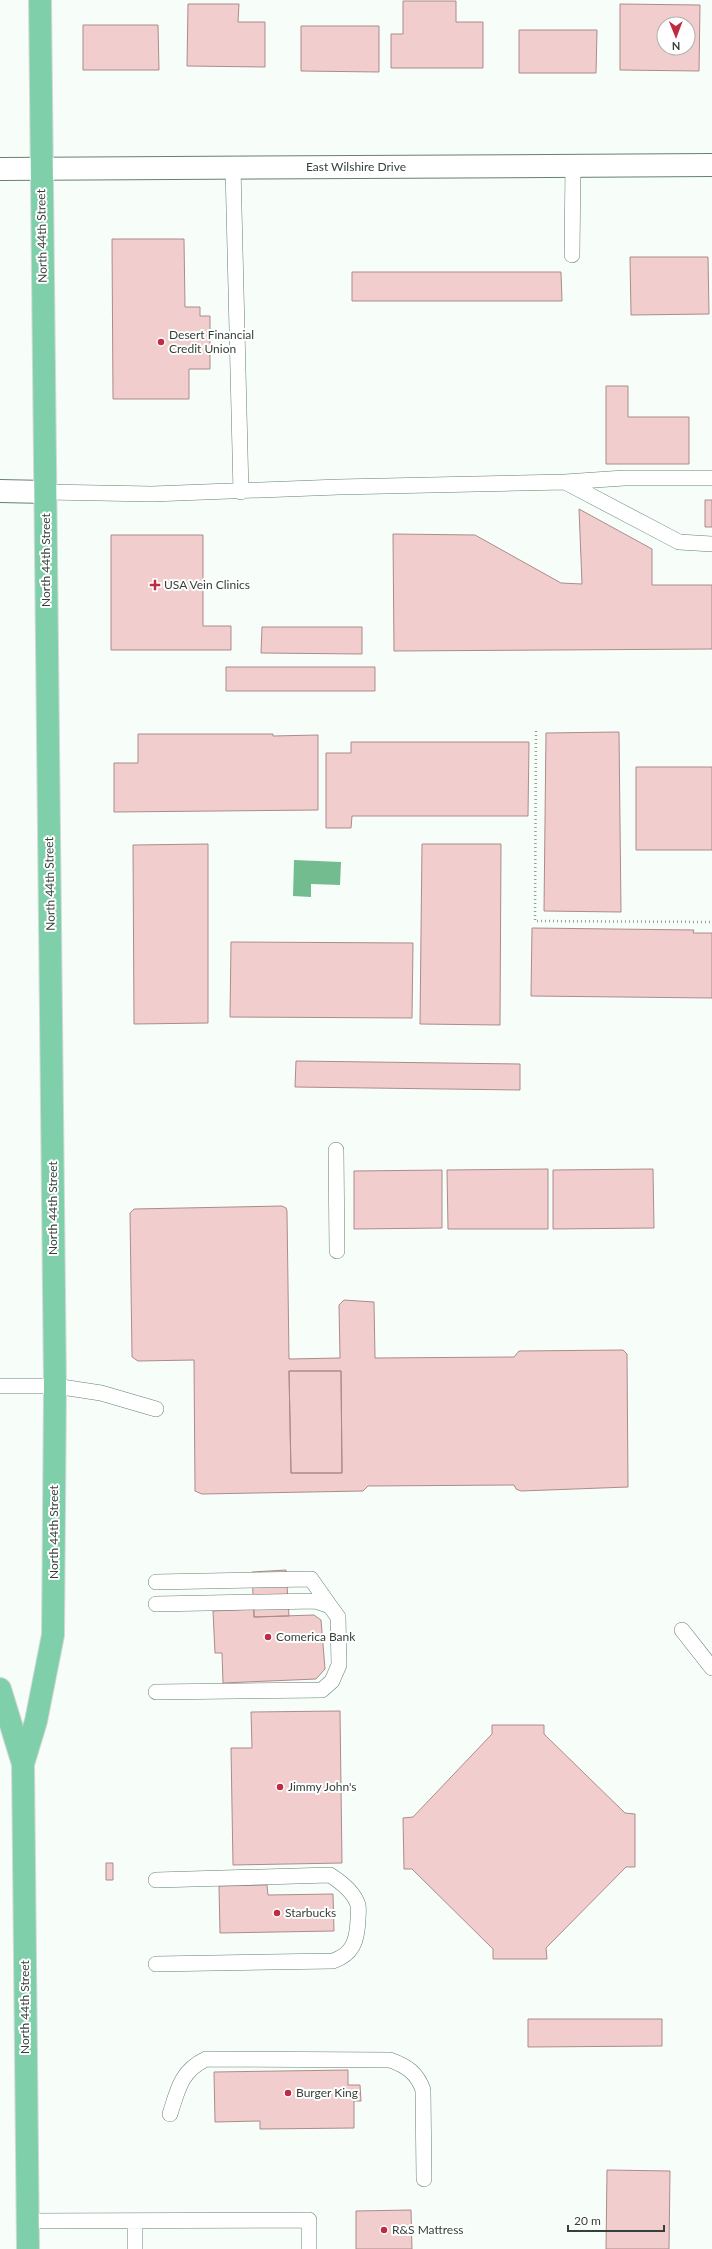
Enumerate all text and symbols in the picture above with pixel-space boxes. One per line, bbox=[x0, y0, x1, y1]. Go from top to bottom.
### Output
north arrow bbox=[656, 16, 696, 56]
text: N bbox=[672, 40, 681, 53]
street label: East Wilshire Drive bbox=[306, 159, 406, 174]
street label: North 44th Street bbox=[33, 188, 50, 283]
place label: Desert Financial Credit Union bbox=[169, 327, 254, 356]
marker: Desert Financial Credit Union bbox=[156, 337, 166, 347]
street label: North 44th Street bbox=[38, 512, 53, 607]
place label: USA Vein Clinics bbox=[164, 577, 250, 592]
marker: USA Vein Clinics bbox=[149, 579, 161, 591]
street label: North 44th Street bbox=[41, 836, 58, 931]
street label: North 44th Street bbox=[45, 1160, 60, 1255]
street label: North 44th Street bbox=[46, 1484, 61, 1579]
place label: Comerica Bank bbox=[276, 1629, 356, 1644]
marker: Comerica Bank bbox=[263, 1632, 273, 1642]
place label: Jimmy John's bbox=[288, 1779, 357, 1794]
marker: Jimmy John's bbox=[275, 1782, 285, 1792]
place label: Starbucks bbox=[285, 1905, 336, 1920]
marker: Starbucks bbox=[272, 1908, 282, 1918]
street label: North 44th Street bbox=[17, 1959, 32, 2054]
place label: Burger King bbox=[296, 2085, 358, 2100]
marker: Burger King bbox=[283, 2088, 293, 2098]
scale bar bbox=[568, 2207, 664, 2233]
text: 20 m bbox=[574, 2213, 601, 2228]
place label: R&S Mattress bbox=[392, 2222, 464, 2237]
marker: R&S Mattress bbox=[379, 2225, 389, 2235]

